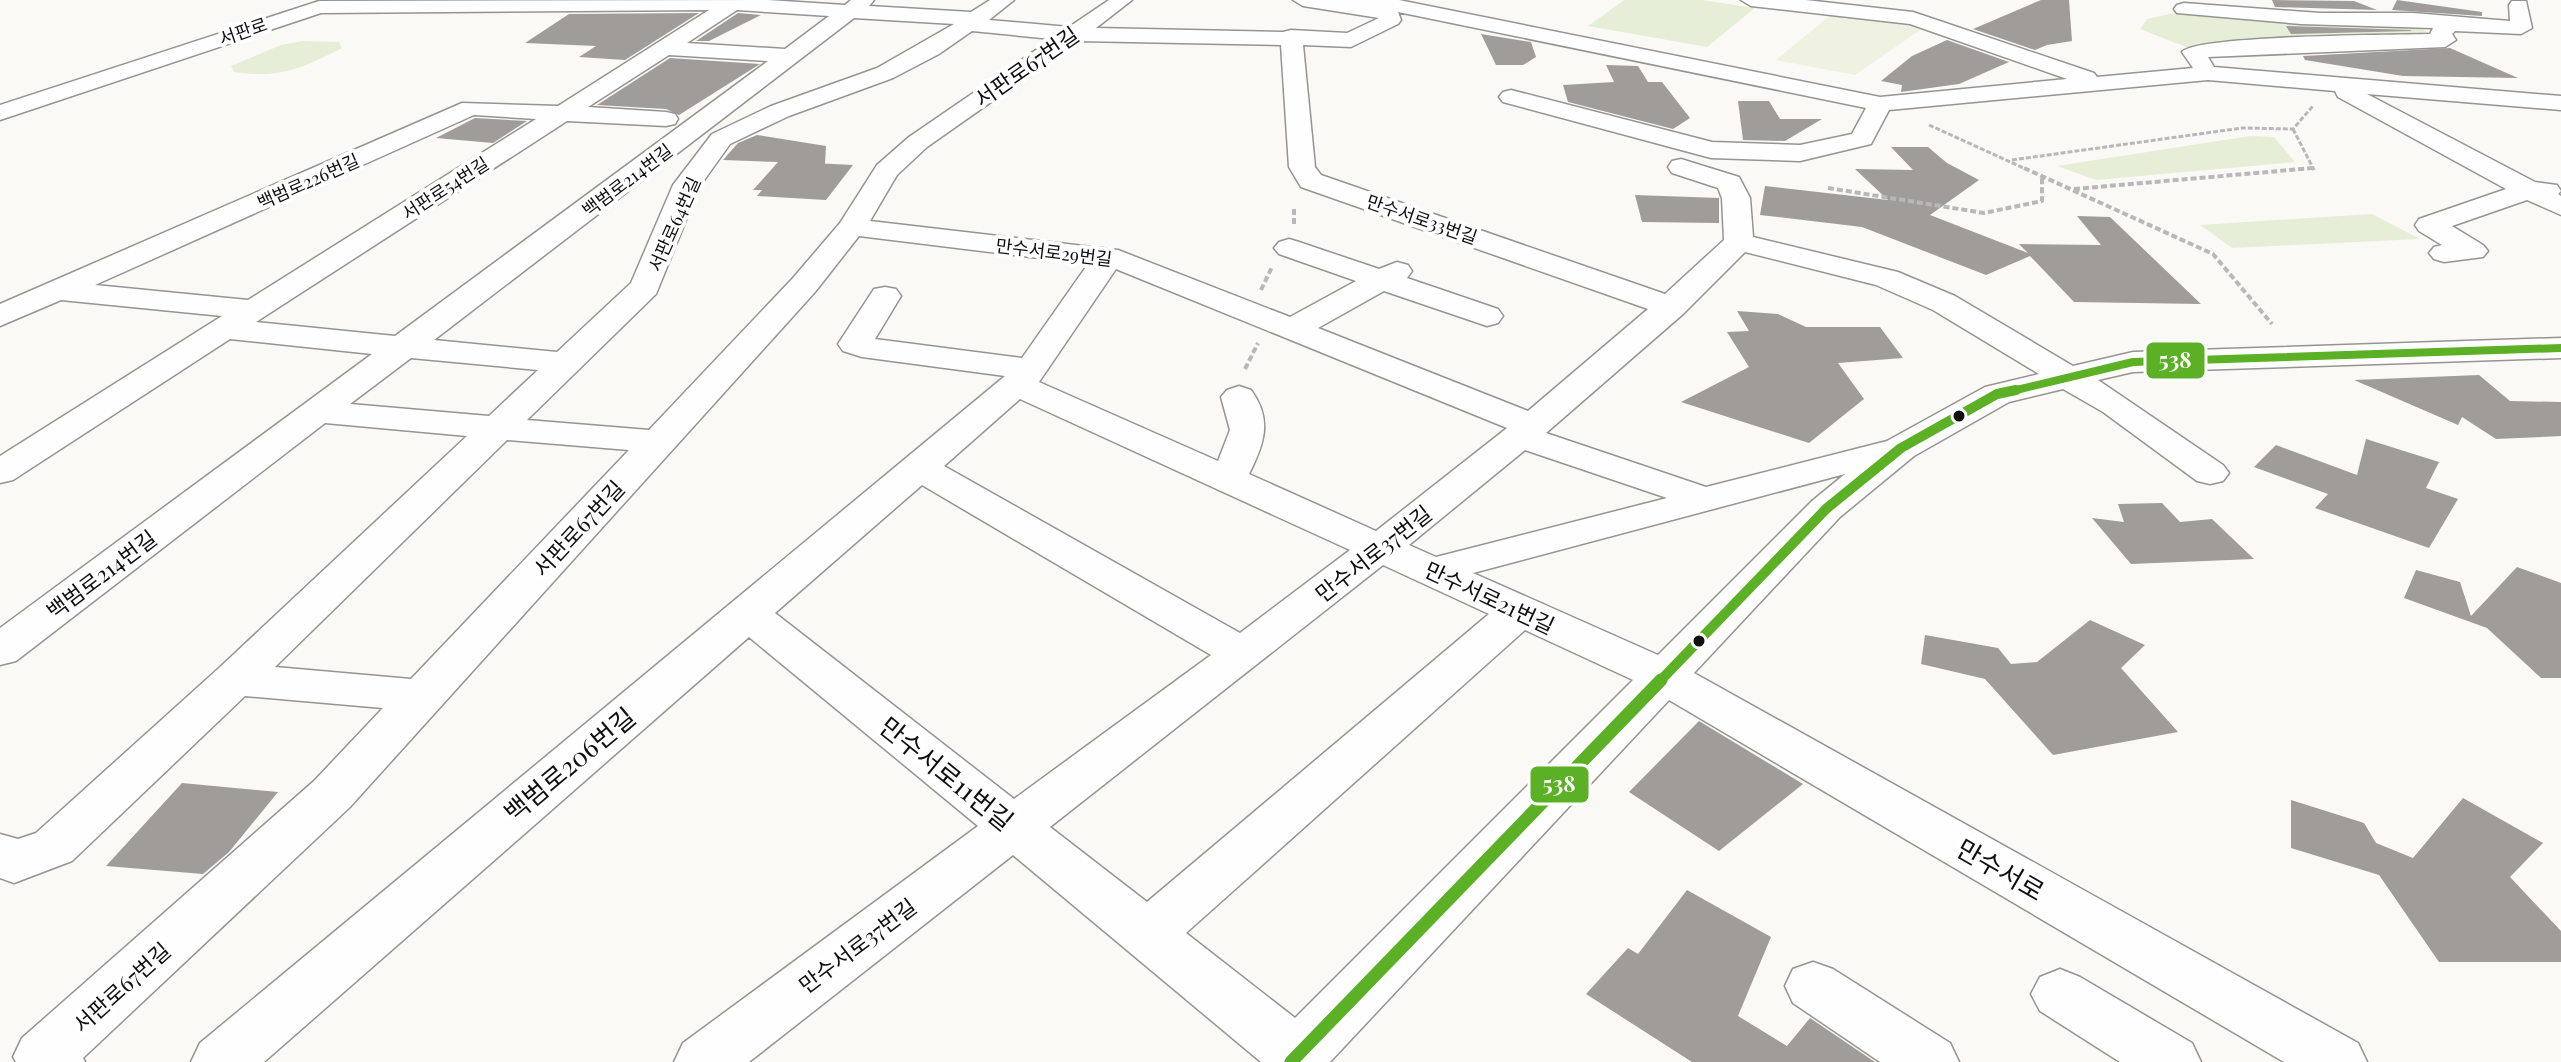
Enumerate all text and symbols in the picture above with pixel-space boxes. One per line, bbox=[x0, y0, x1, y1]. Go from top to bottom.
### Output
street label: 서판로 bbox=[216, 12, 270, 50]
street label: 서판로67번길 bbox=[968, 19, 1084, 113]
street label: 백범로214번길 bbox=[577, 138, 677, 222]
street label: 백범로226번길 bbox=[253, 148, 363, 214]
street label: 서판로54번길 bbox=[397, 151, 493, 225]
street label: 서판로64번길 bbox=[642, 173, 706, 275]
street label: 만수서로33번길 bbox=[1363, 189, 1481, 249]
street label: 만수서로29번길 bbox=[994, 233, 1114, 271]
line badge: 538 bbox=[2145, 341, 2206, 380]
text: 538 bbox=[2158, 344, 2192, 374]
unlabelled marker bbox=[1951, 408, 1967, 424]
street label: 서판로67번길 bbox=[526, 473, 630, 583]
street label: 만수서로37번길 bbox=[1308, 498, 1438, 608]
street label: 백범로214번길 bbox=[40, 523, 162, 625]
street label: 만수서로21번길 bbox=[1420, 554, 1560, 640]
unlabelled marker bbox=[1691, 633, 1707, 649]
street label: 백범로206번길 bbox=[496, 699, 642, 829]
street label: 만수서로11번길 bbox=[873, 708, 1021, 838]
line badge: 538 bbox=[1529, 765, 1590, 804]
text: 538 bbox=[1542, 768, 1576, 798]
street label: 만수서로 bbox=[1951, 830, 2051, 908]
street label: 만수서로37번길 bbox=[792, 891, 922, 999]
street label: 서판로67번길 bbox=[66, 935, 176, 1039]

